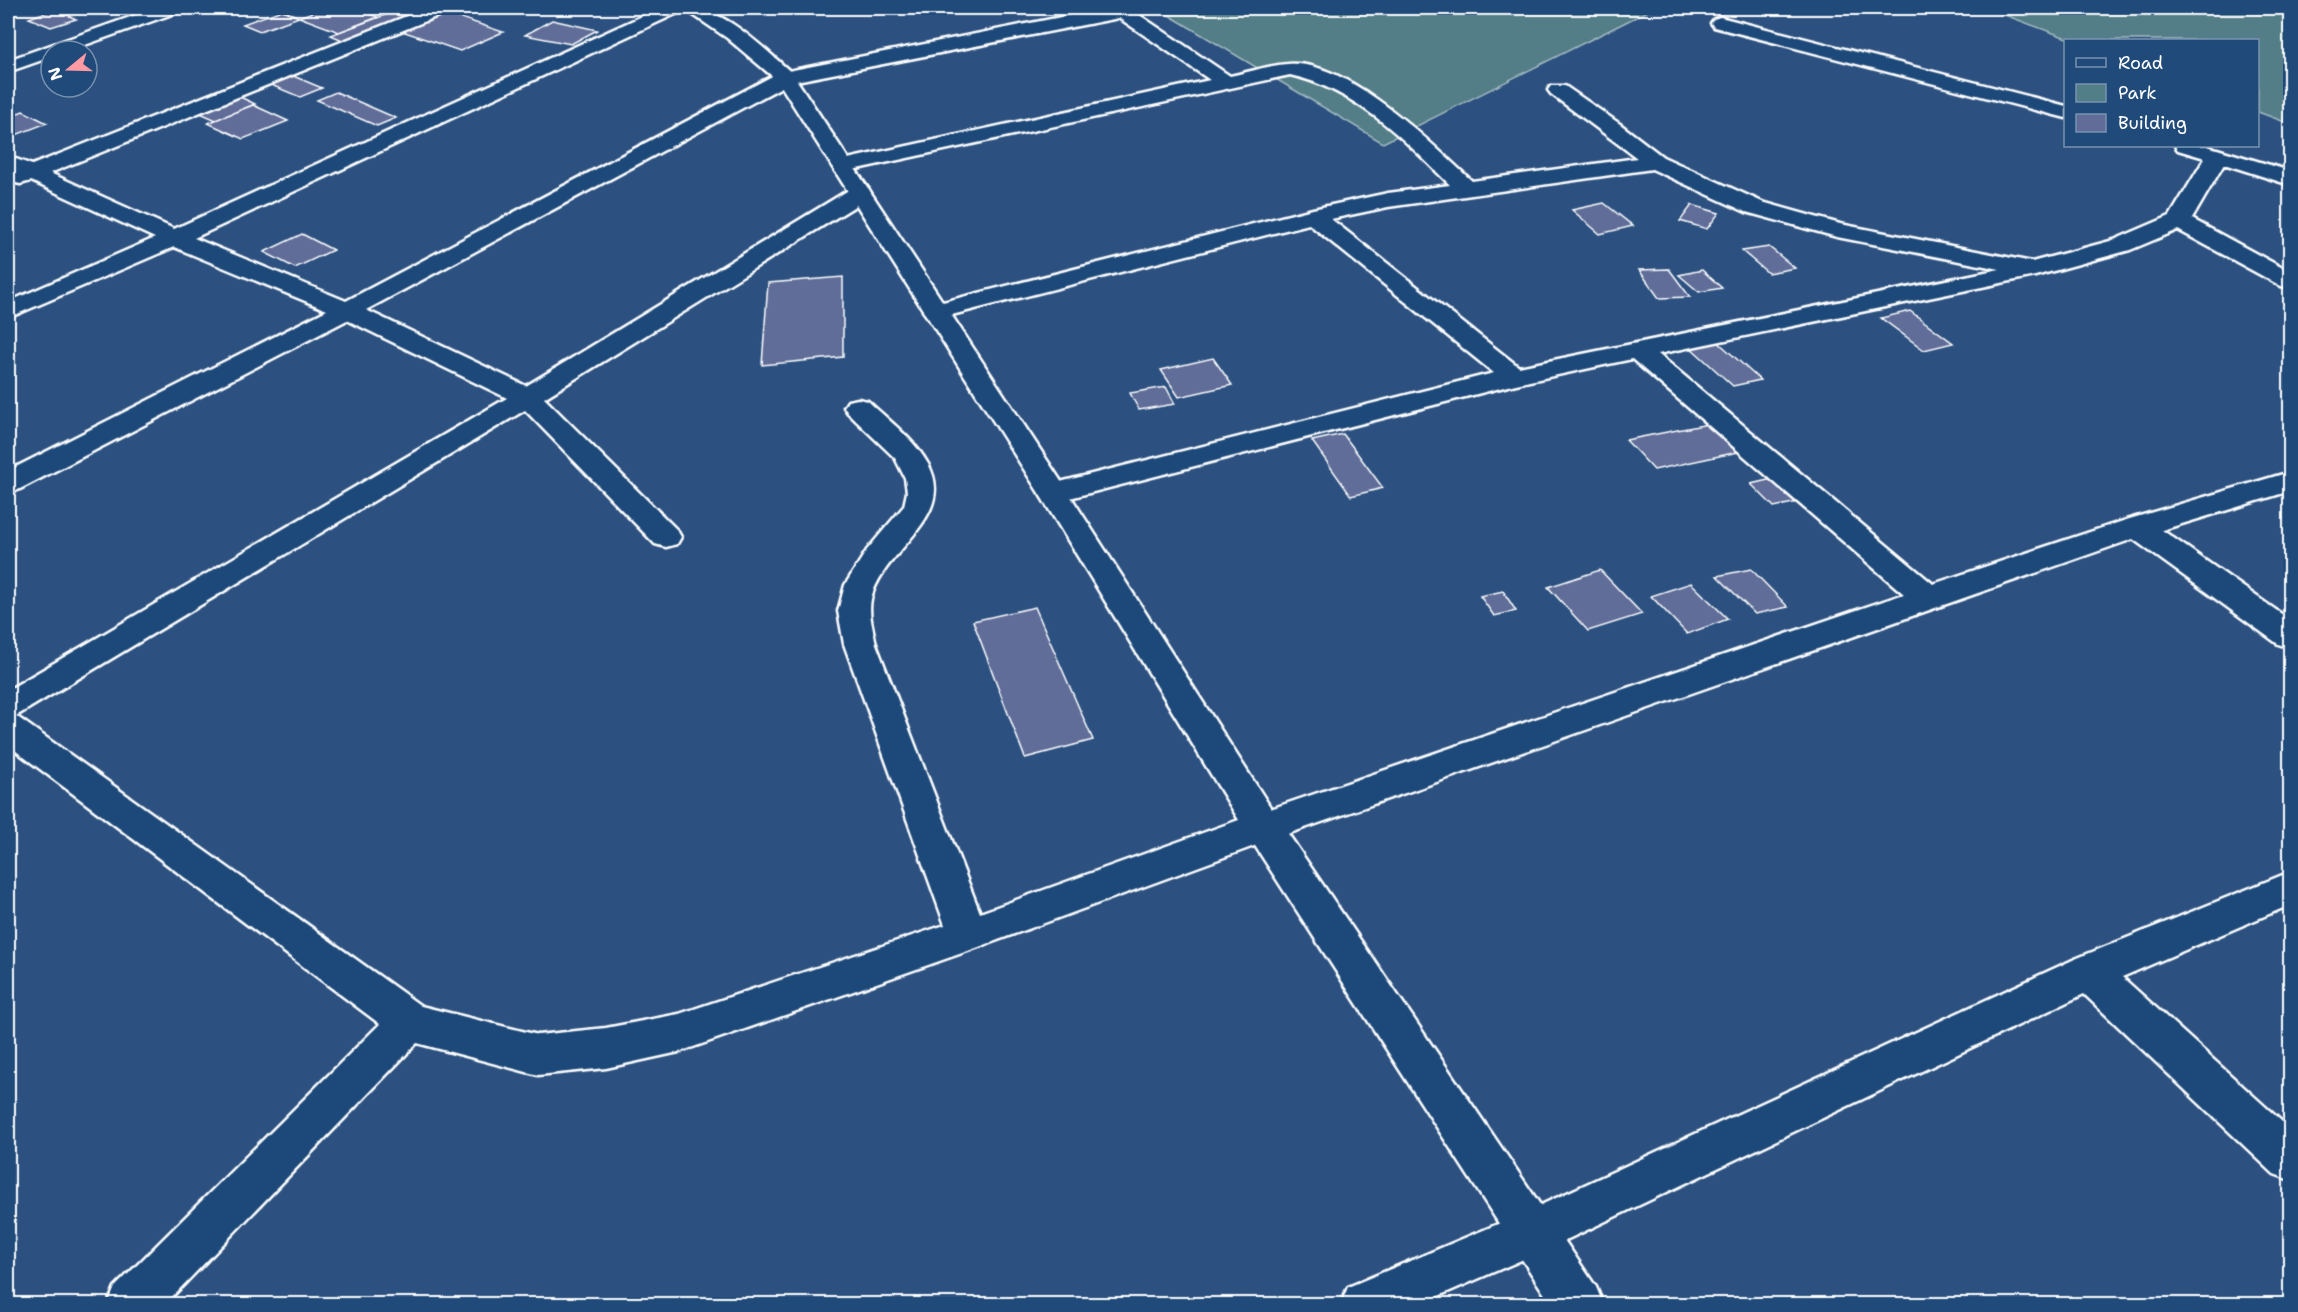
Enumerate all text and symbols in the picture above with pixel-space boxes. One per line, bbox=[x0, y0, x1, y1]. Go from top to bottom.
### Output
north arrow bbox=[39, 39, 99, 99]
legend bbox=[2064, 39, 2259, 147]
text: Road bbox=[2118, 51, 2163, 75]
text: N bbox=[43, 64, 67, 83]
text: Park bbox=[2118, 81, 2157, 105]
text: Building bbox=[2118, 111, 2187, 135]

